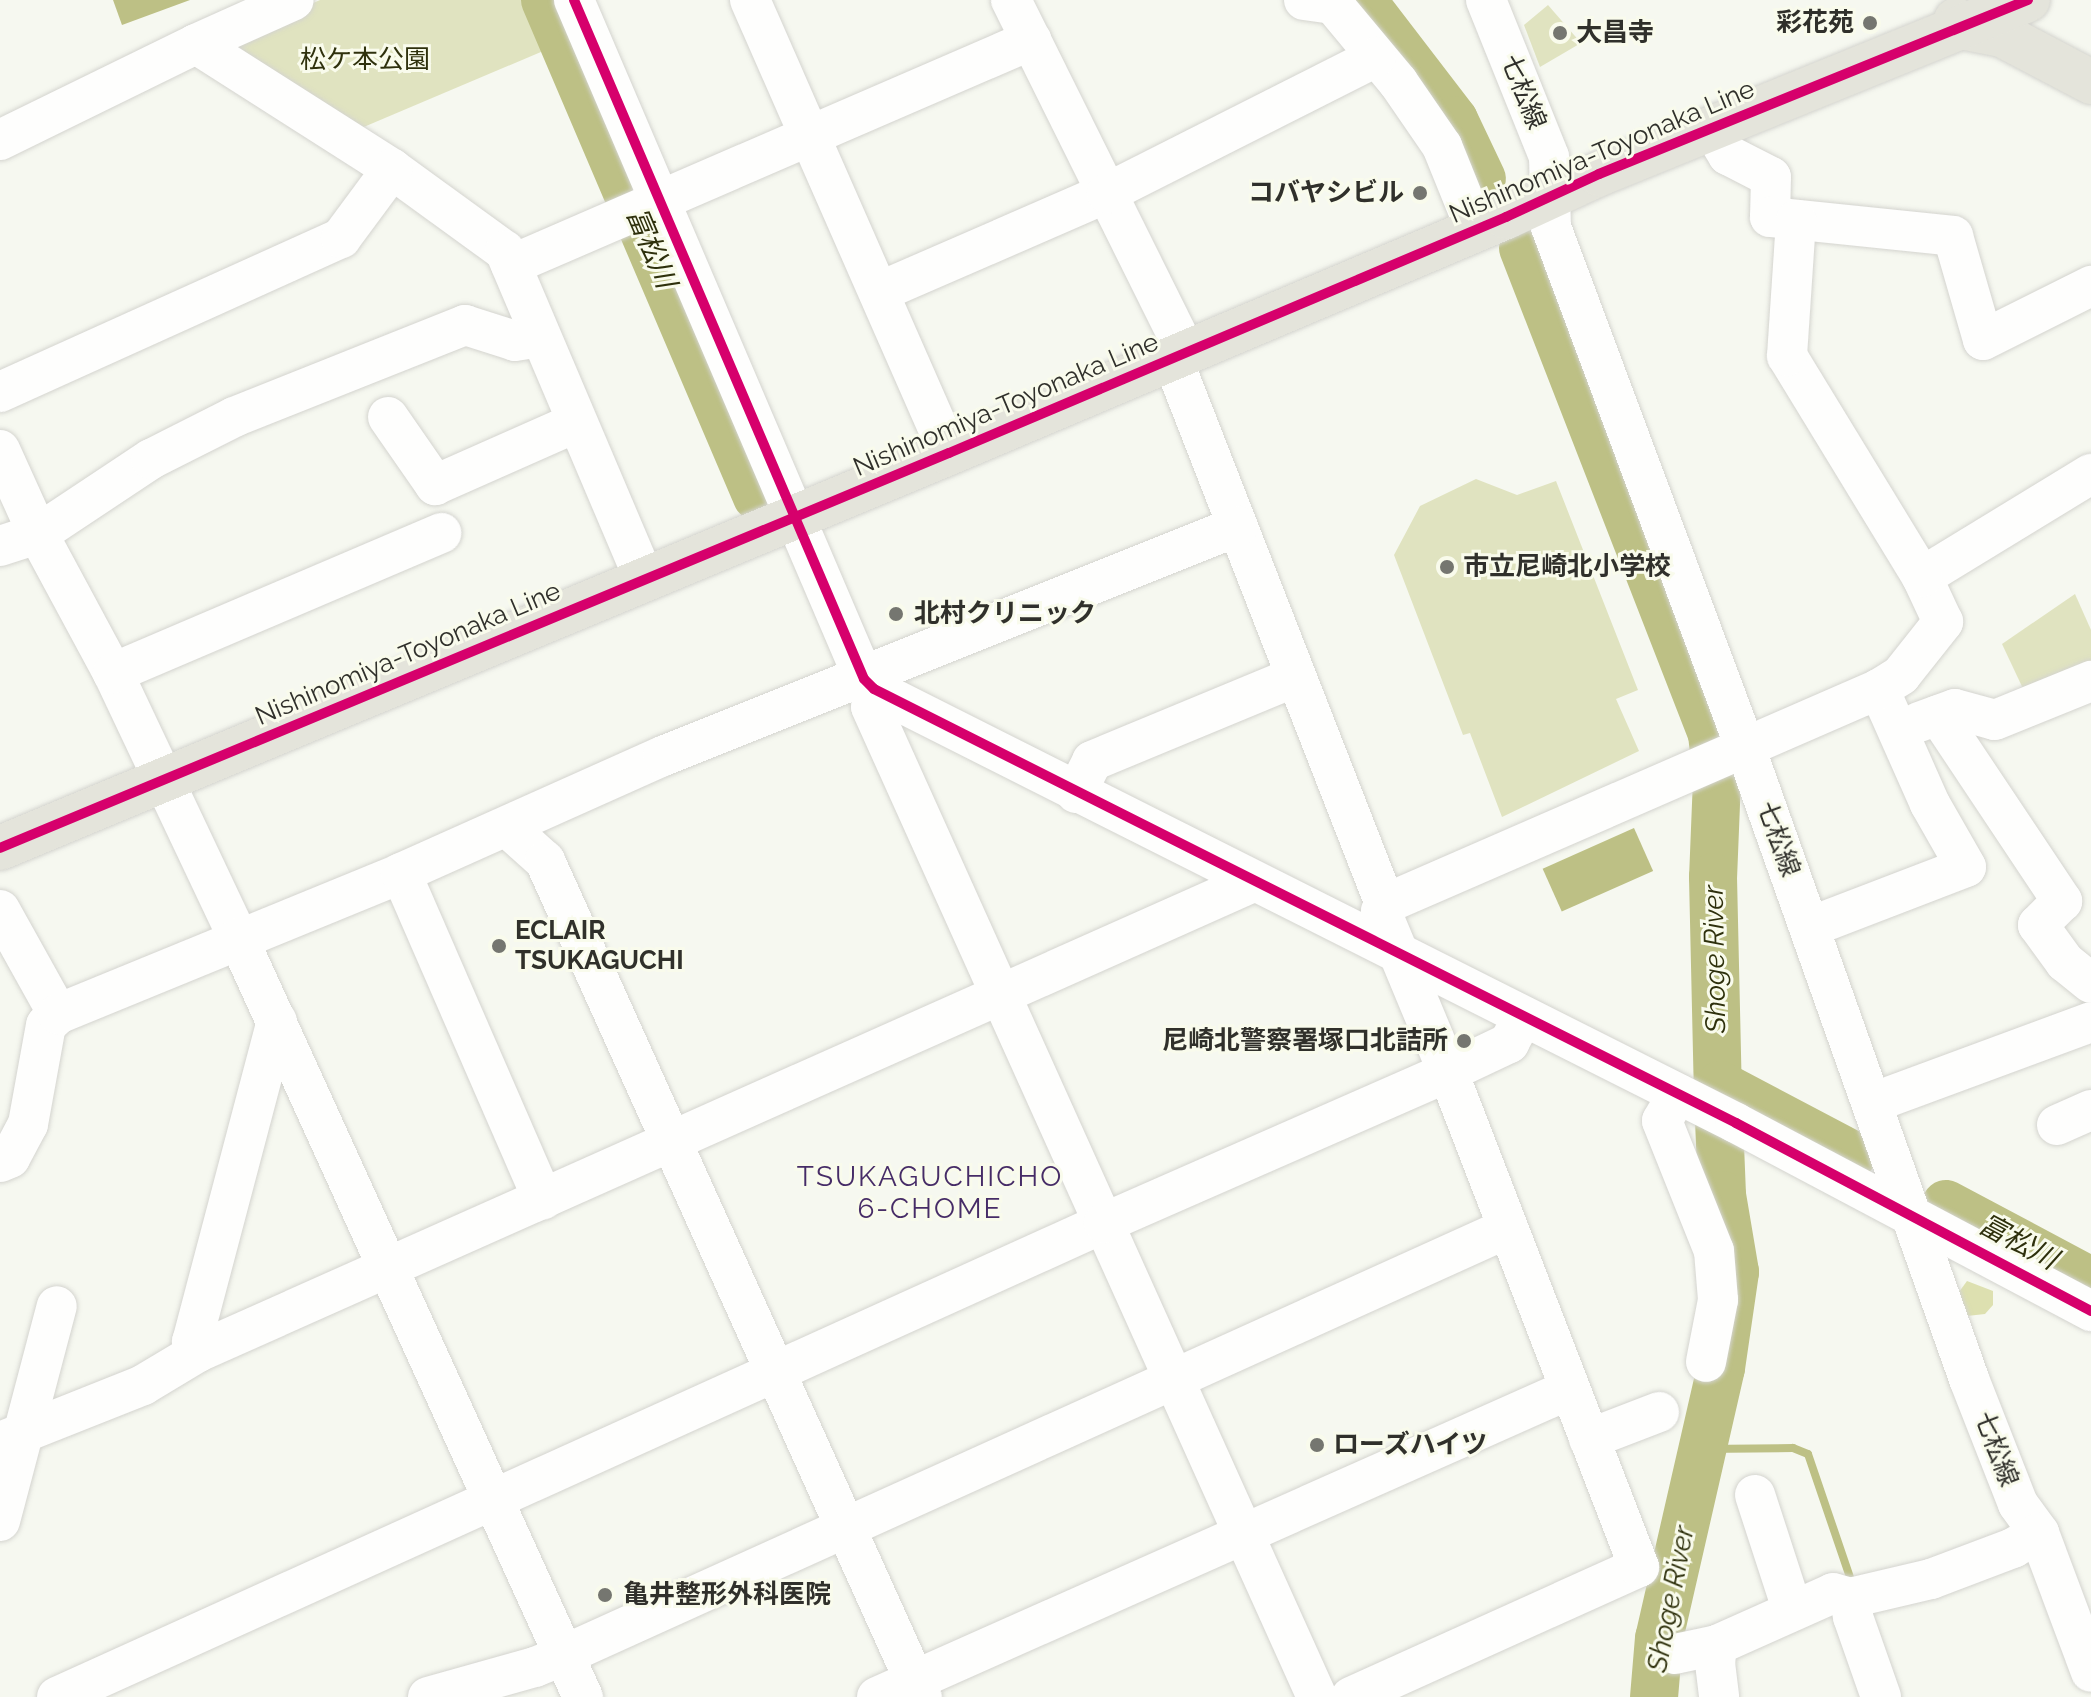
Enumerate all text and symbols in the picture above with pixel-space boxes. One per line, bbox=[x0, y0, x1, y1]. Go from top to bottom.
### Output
place label: 彩花苑 bbox=[1776, 7, 1854, 39]
marker: 彩花苑 bbox=[1861, 14, 1879, 32]
place label: 大昌寺 bbox=[1576, 17, 1654, 49]
marker: 大昌寺 bbox=[1551, 24, 1569, 42]
park label: 松ケ本公園 bbox=[300, 44, 430, 76]
street label: 七松線 bbox=[1494, 50, 1552, 134]
street label: Nishinomiya-Toyonaka Line bbox=[1445, 73, 1759, 231]
place label: コバヤシビル bbox=[1248, 177, 1404, 209]
marker: コバヤシビル bbox=[1411, 184, 1429, 202]
water label: 富松川 bbox=[619, 203, 683, 293]
street label: Nishinomiya-Toyonaka Line bbox=[849, 326, 1163, 484]
place label: 市立尼崎北小学校 bbox=[1463, 551, 1671, 583]
marker: 市立尼崎北小学校 bbox=[1438, 558, 1456, 576]
street label: Nishinomiya-Toyonaka Line bbox=[251, 575, 565, 733]
place label: 北村クリニック bbox=[914, 598, 1096, 630]
marker: 北村クリニック bbox=[885, 603, 907, 625]
street label: 七松線 bbox=[1750, 797, 1806, 881]
water label: Shoge River bbox=[1697, 885, 1733, 1033]
place label: ECLAIR TSUKAGUCHI bbox=[515, 915, 684, 976]
marker: ECLAIR TSUKAGUCHI bbox=[490, 937, 508, 955]
place label: 尼崎北警察署塚口北詰所 bbox=[1162, 1025, 1448, 1057]
marker: 尼崎北警察署塚口北詰所 bbox=[1455, 1032, 1473, 1050]
district label: TSUKAGUCHICHO 6-CHOME bbox=[797, 1160, 1063, 1226]
water label: 富松川 bbox=[1973, 1207, 2063, 1277]
street label: 七松線 bbox=[1967, 1407, 2025, 1491]
place label: ローズハイツ bbox=[1333, 1429, 1489, 1461]
marker: ローズハイツ bbox=[1308, 1436, 1326, 1454]
water label: Shoge River bbox=[1640, 1523, 1702, 1675]
place label: 亀井整形外科医院 bbox=[623, 1579, 831, 1611]
marker: 亀井整形外科医院 bbox=[594, 1584, 616, 1606]

